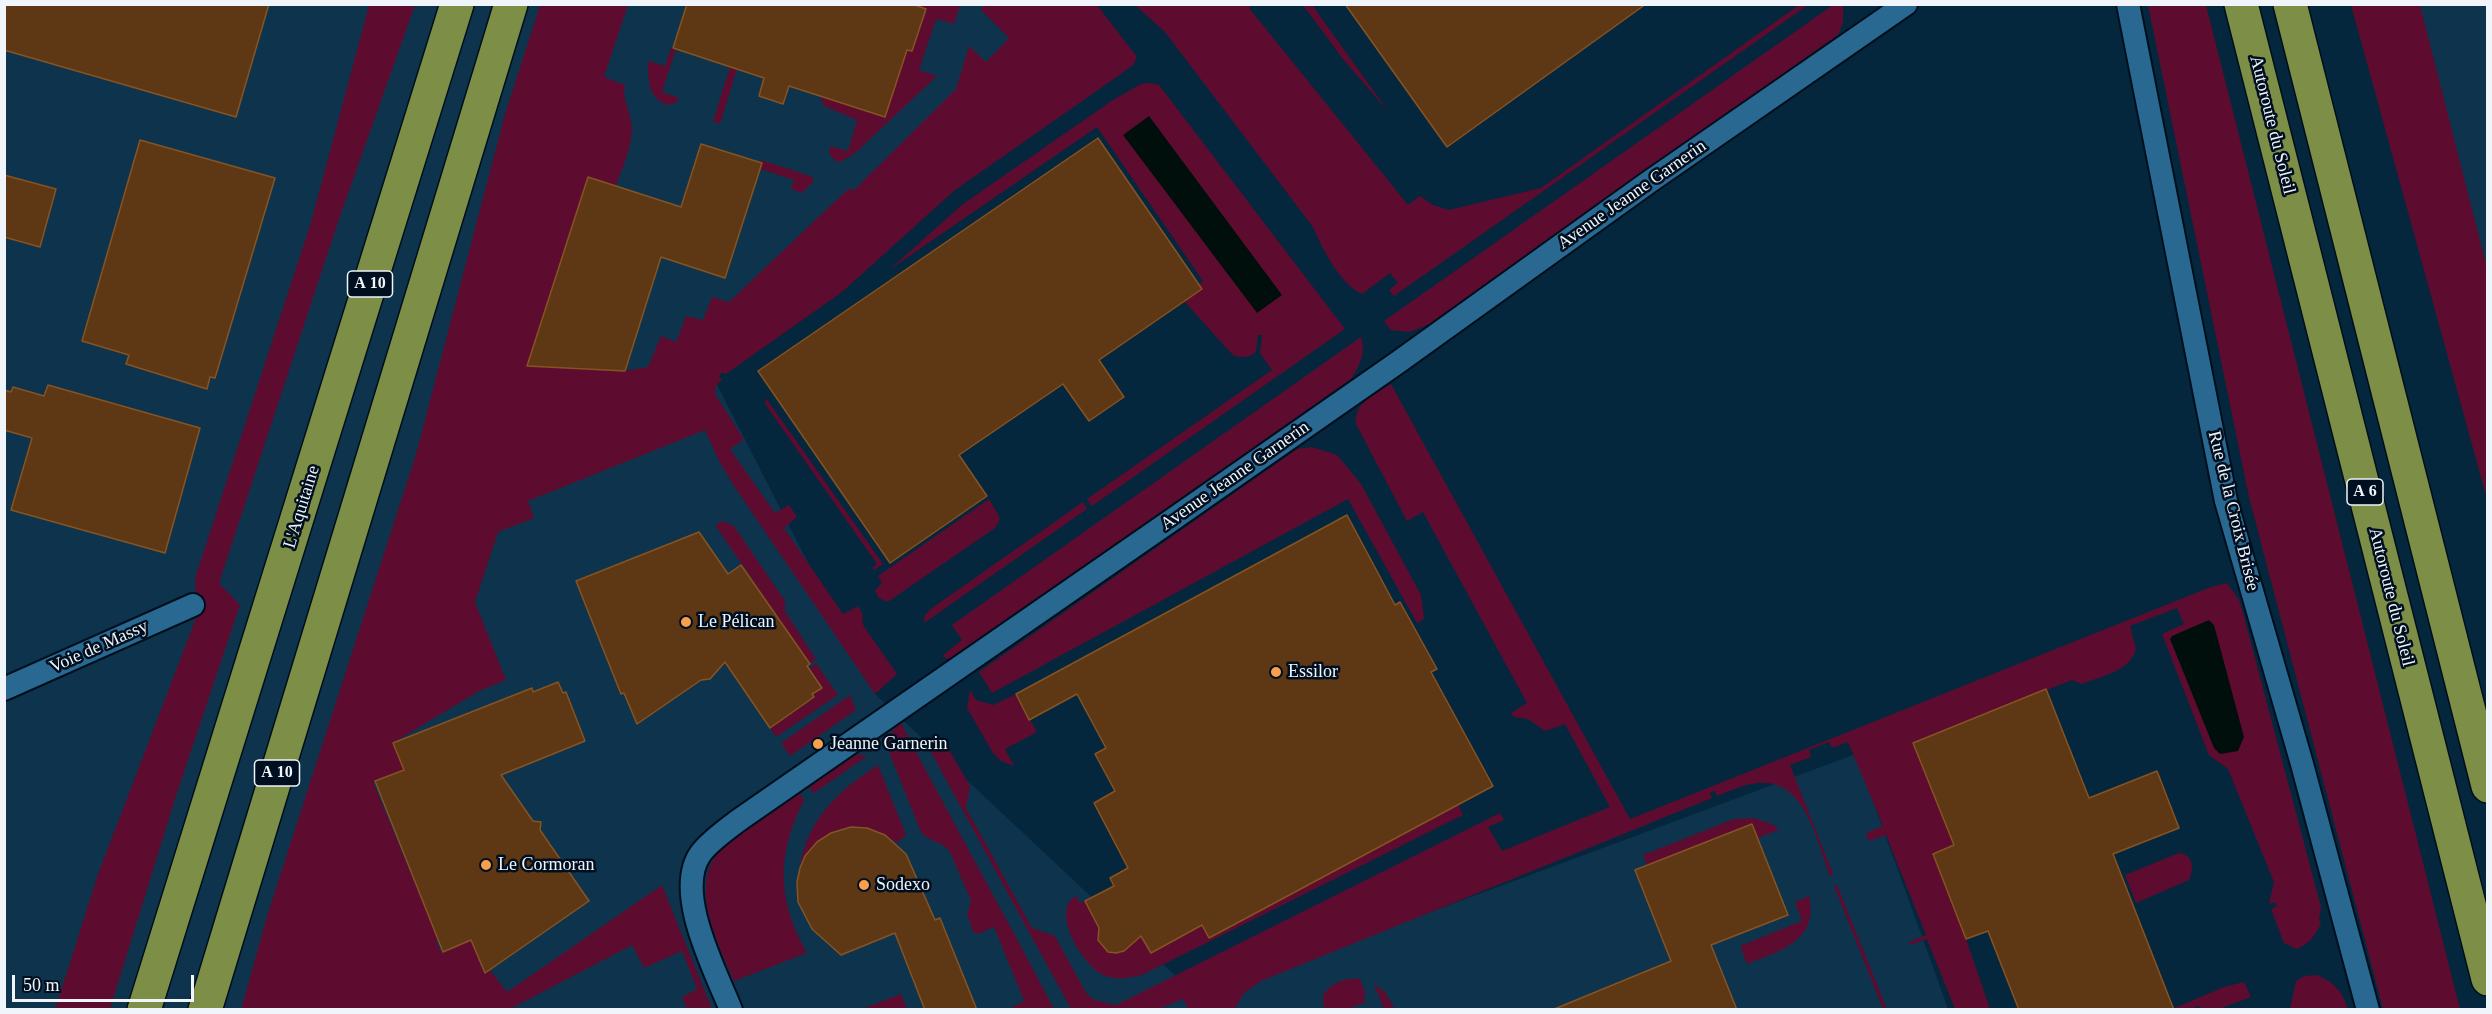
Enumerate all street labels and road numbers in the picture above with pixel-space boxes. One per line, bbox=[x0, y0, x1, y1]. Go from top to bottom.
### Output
street label: Autoroute du Soleil bbox=[2244, 54, 2300, 196]
street label: Avenue Jeanne Garnerin bbox=[1553, 136, 1711, 254]
road number: A 10 bbox=[348, 271, 392, 297]
street label: Avenue Jeanne Garnerin bbox=[1156, 417, 1314, 535]
street label: Rue de la Croix Brisée bbox=[2203, 429, 2263, 593]
street label: L'Aquitaine bbox=[279, 463, 325, 551]
road number: A 6 bbox=[2347, 479, 2383, 505]
street label: Autoroute du Soleil bbox=[2363, 526, 2419, 668]
street label: Voie de Massy bbox=[46, 616, 152, 678]
road number: A 10 bbox=[254, 760, 300, 786]

